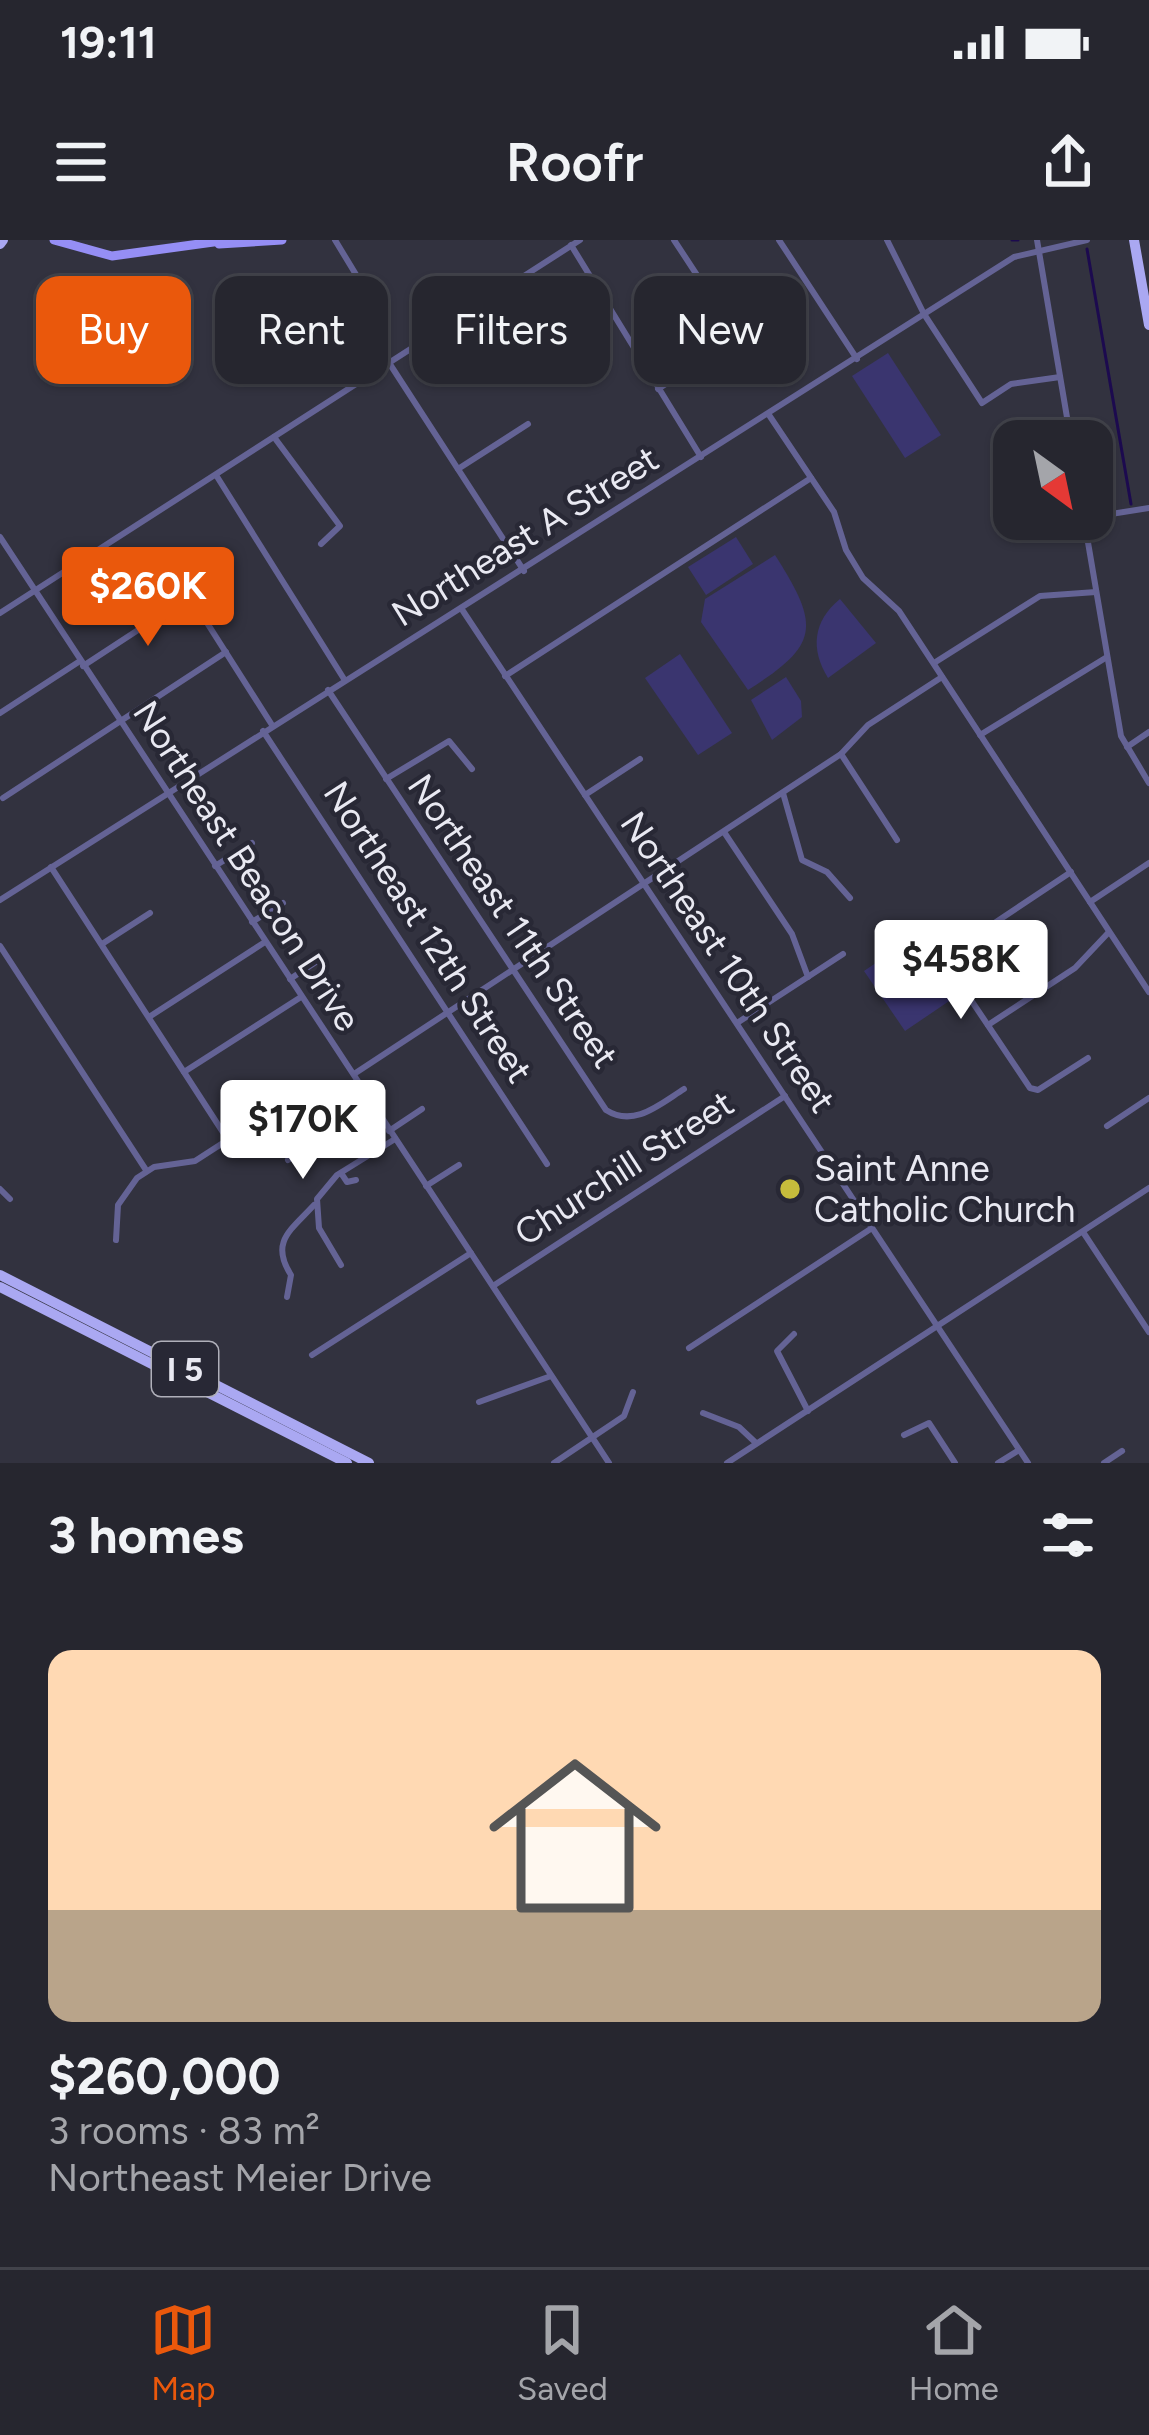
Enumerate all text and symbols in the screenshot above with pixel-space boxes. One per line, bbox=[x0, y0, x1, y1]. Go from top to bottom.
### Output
text: 19:11 bbox=[60, 15, 157, 69]
icon: menu bbox=[48, 129, 114, 195]
icon: share bbox=[1035, 129, 1101, 195]
text: Roofr bbox=[506, 130, 643, 195]
chip: Buy bbox=[36, 276, 191, 384]
chip: Rent bbox=[215, 276, 388, 384]
chip: Filters bbox=[412, 276, 610, 384]
chip: New bbox=[634, 276, 806, 384]
north arrow bbox=[993, 420, 1113, 540]
map controls bbox=[993, 420, 1113, 540]
street label: Northeast A Street bbox=[384, 437, 666, 635]
pin: $260K bbox=[64, 547, 232, 649]
text: $260K bbox=[89, 562, 207, 609]
street label: Northeast Beacon Drive bbox=[124, 693, 370, 1039]
street label: Northeast 11th Street bbox=[399, 766, 627, 1076]
street label: Northeast 12th Street bbox=[315, 773, 541, 1091]
street label: Northeast 10th Street bbox=[611, 804, 845, 1120]
pin: $458K bbox=[877, 920, 1045, 1022]
text: $458K bbox=[902, 935, 1020, 982]
pin: $170K bbox=[219, 1080, 387, 1182]
street label: Churchill Street bbox=[507, 1081, 741, 1255]
text: $170K bbox=[248, 1095, 359, 1142]
place label: Saint Anne Catholic Church bbox=[814, 1147, 1075, 1231]
marker: Saint Anne Catholic Church bbox=[777, 1176, 803, 1202]
road number: I 5 bbox=[152, 1342, 218, 1396]
icon: filters bbox=[1035, 1502, 1101, 1568]
text: 3 homes bbox=[48, 1505, 244, 1566]
icon: home bbox=[467, 1728, 683, 1944]
text: $260,000 bbox=[48, 2046, 281, 2107]
text: 3 rooms · 83 m² bbox=[48, 2107, 320, 2154]
text: Northeast Meier Drive bbox=[48, 2154, 432, 2201]
tab: Map bbox=[150, 2297, 216, 2408]
tab: Saved bbox=[517, 2297, 608, 2408]
tab: Home bbox=[909, 2297, 999, 2408]

